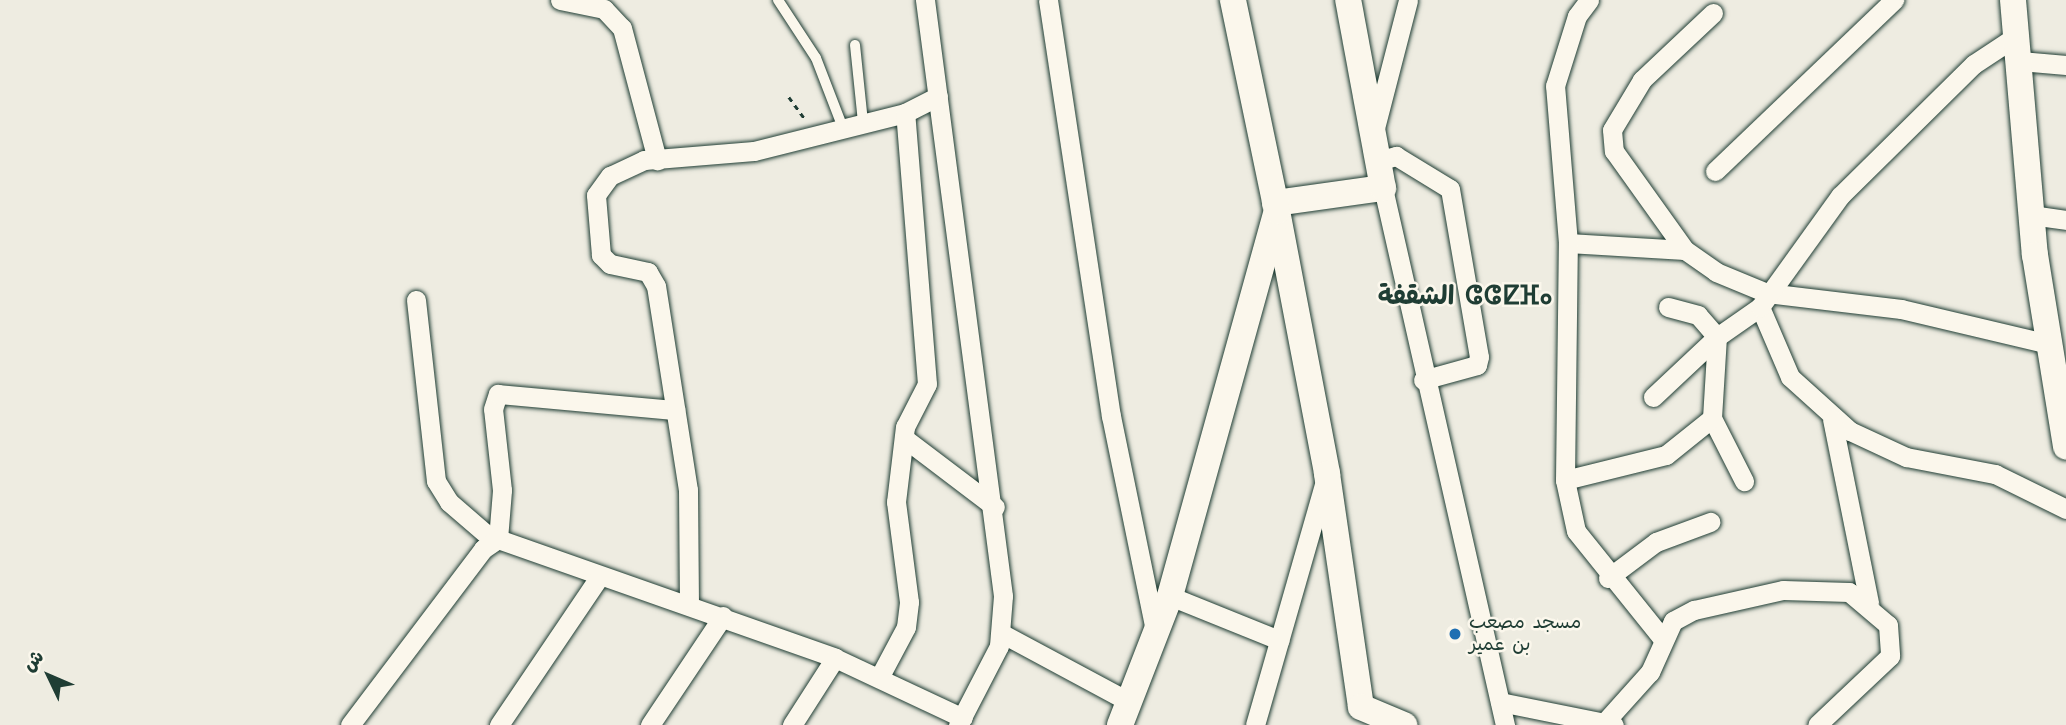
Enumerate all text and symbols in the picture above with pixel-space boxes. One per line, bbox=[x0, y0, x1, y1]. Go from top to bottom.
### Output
district label: الشقفة ⵛⵛⵇⴼⴰ bbox=[1378, 281, 1552, 313]
place label: مسجد مصعب بن عمير bbox=[1469, 612, 1581, 656]
marker: مسجد مصعب بن عمير bbox=[1447, 626, 1463, 642]
north arrow bbox=[14, 641, 84, 711]
text: ش bbox=[17, 644, 51, 678]

